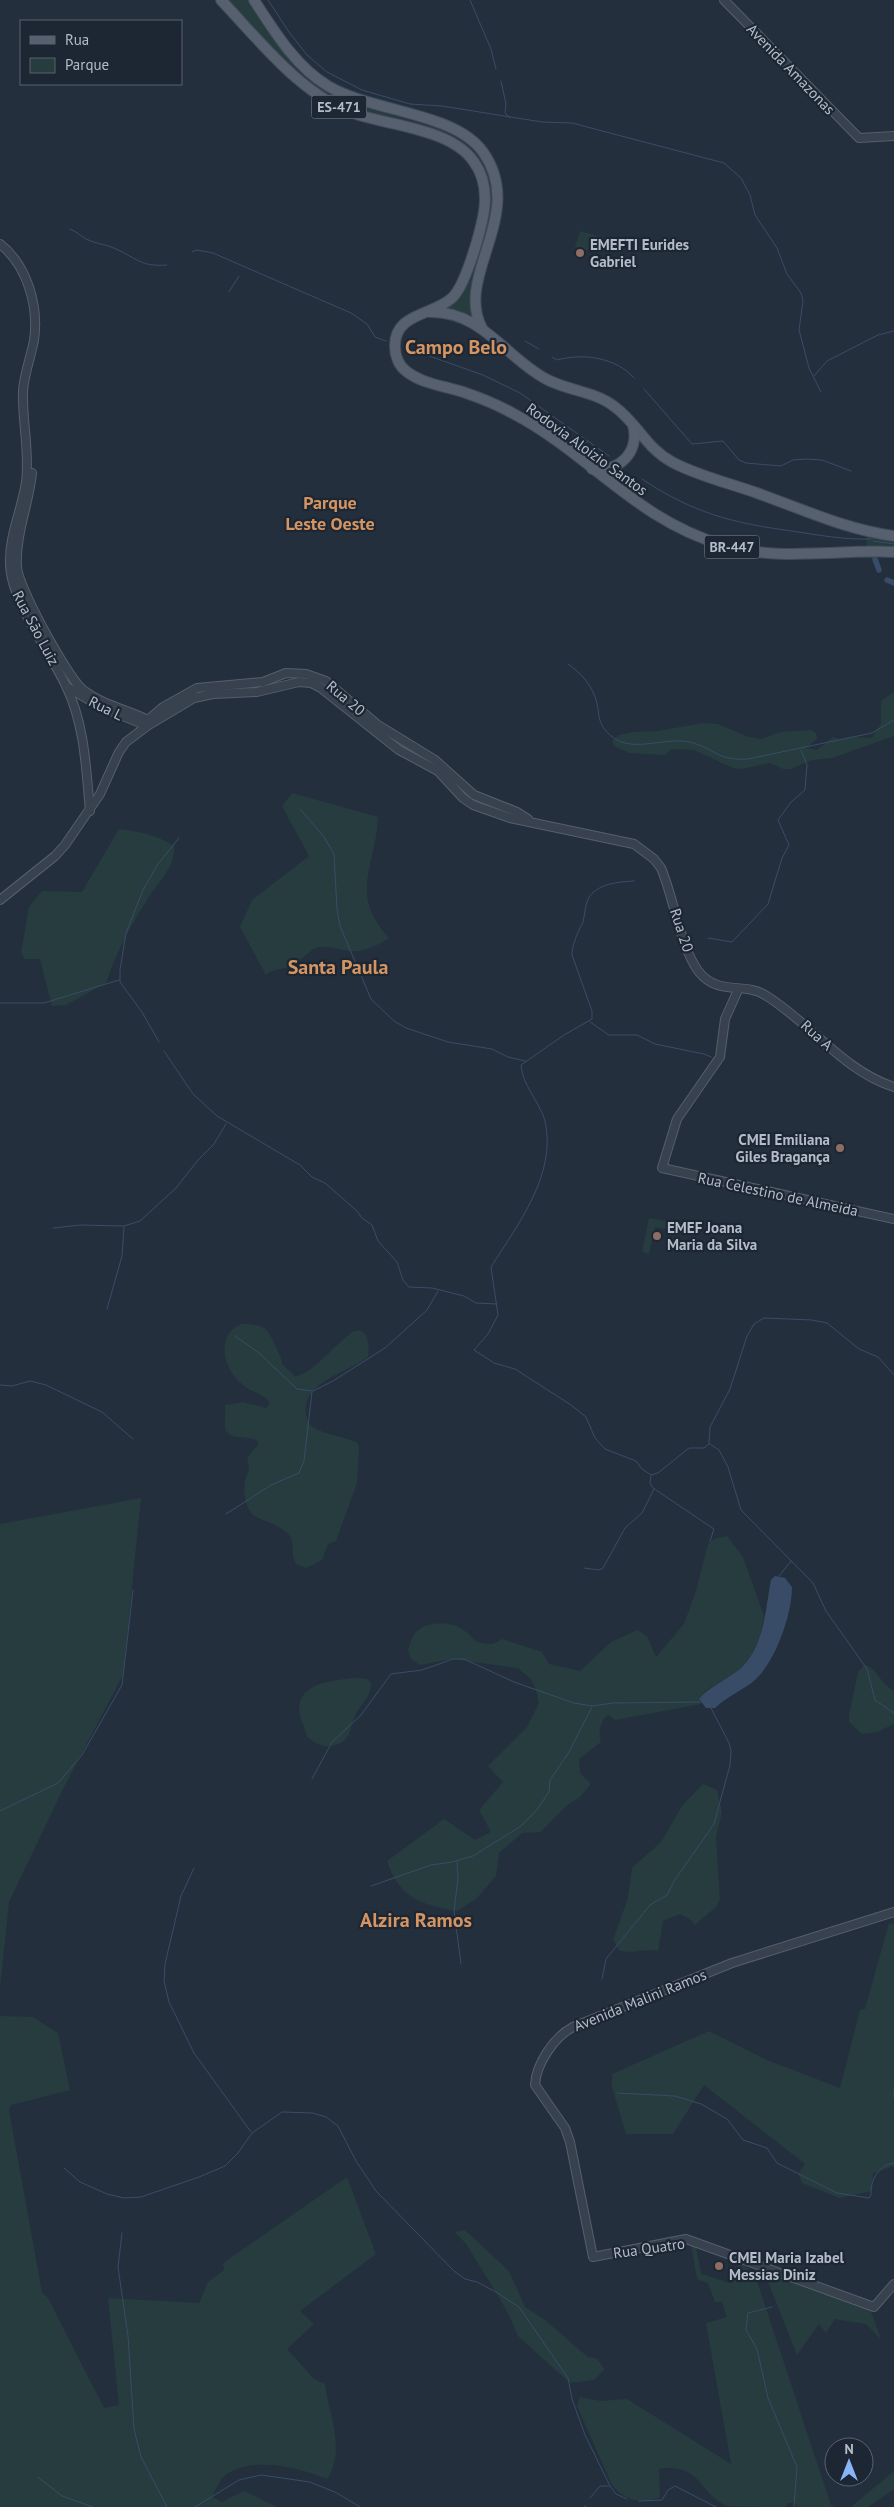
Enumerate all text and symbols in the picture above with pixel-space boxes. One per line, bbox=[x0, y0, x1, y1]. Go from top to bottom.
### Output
legend bbox=[20, 20, 182, 85]
street label: Avenida Amazonas bbox=[743, 20, 839, 118]
text: Rua bbox=[65, 30, 89, 49]
text: Parque bbox=[65, 55, 109, 74]
road number: ES-471 bbox=[312, 95, 366, 118]
place label: EMEFTI Eurides Gabriel bbox=[590, 235, 689, 271]
marker: EMEFTI Eurides Gabriel bbox=[574, 247, 586, 259]
district label: Campo Belo bbox=[405, 334, 507, 360]
street label: Rodovia Aloízio Santos bbox=[523, 399, 651, 499]
district label: Parque Leste Oeste bbox=[285, 491, 375, 535]
road number: BR-447 bbox=[704, 536, 760, 558]
street label: Rua São Luiz bbox=[8, 587, 64, 669]
street label: Rua 20 bbox=[323, 676, 369, 720]
street label: Rua L bbox=[86, 692, 127, 725]
street label: Rua 20 bbox=[666, 906, 698, 954]
district label: Santa Paula bbox=[288, 954, 388, 980]
street label: Rua A bbox=[797, 1016, 837, 1054]
place label: CMEI Emiliana Giles Bragança bbox=[736, 1130, 830, 1166]
marker: CMEI Emiliana Giles Bragança bbox=[834, 1142, 846, 1154]
street label: Rua Celestino de Almeida bbox=[696, 1168, 860, 1220]
place label: EMEF Joana Maria da Silva bbox=[667, 1218, 757, 1254]
marker: EMEF Joana Maria da Silva bbox=[651, 1230, 663, 1242]
district label: Alzira Ramos bbox=[360, 1907, 472, 1933]
street label: Avenida Malini Ramos bbox=[571, 1965, 709, 2035]
street label: Rua Quatro bbox=[612, 2234, 686, 2262]
place label: CMEI Maria Izabel Messias Diniz bbox=[729, 2248, 845, 2284]
marker: CMEI Maria Izabel Messias Diniz bbox=[713, 2260, 725, 2272]
north arrow bbox=[824, 2437, 874, 2487]
text: N bbox=[844, 2440, 854, 2458]

